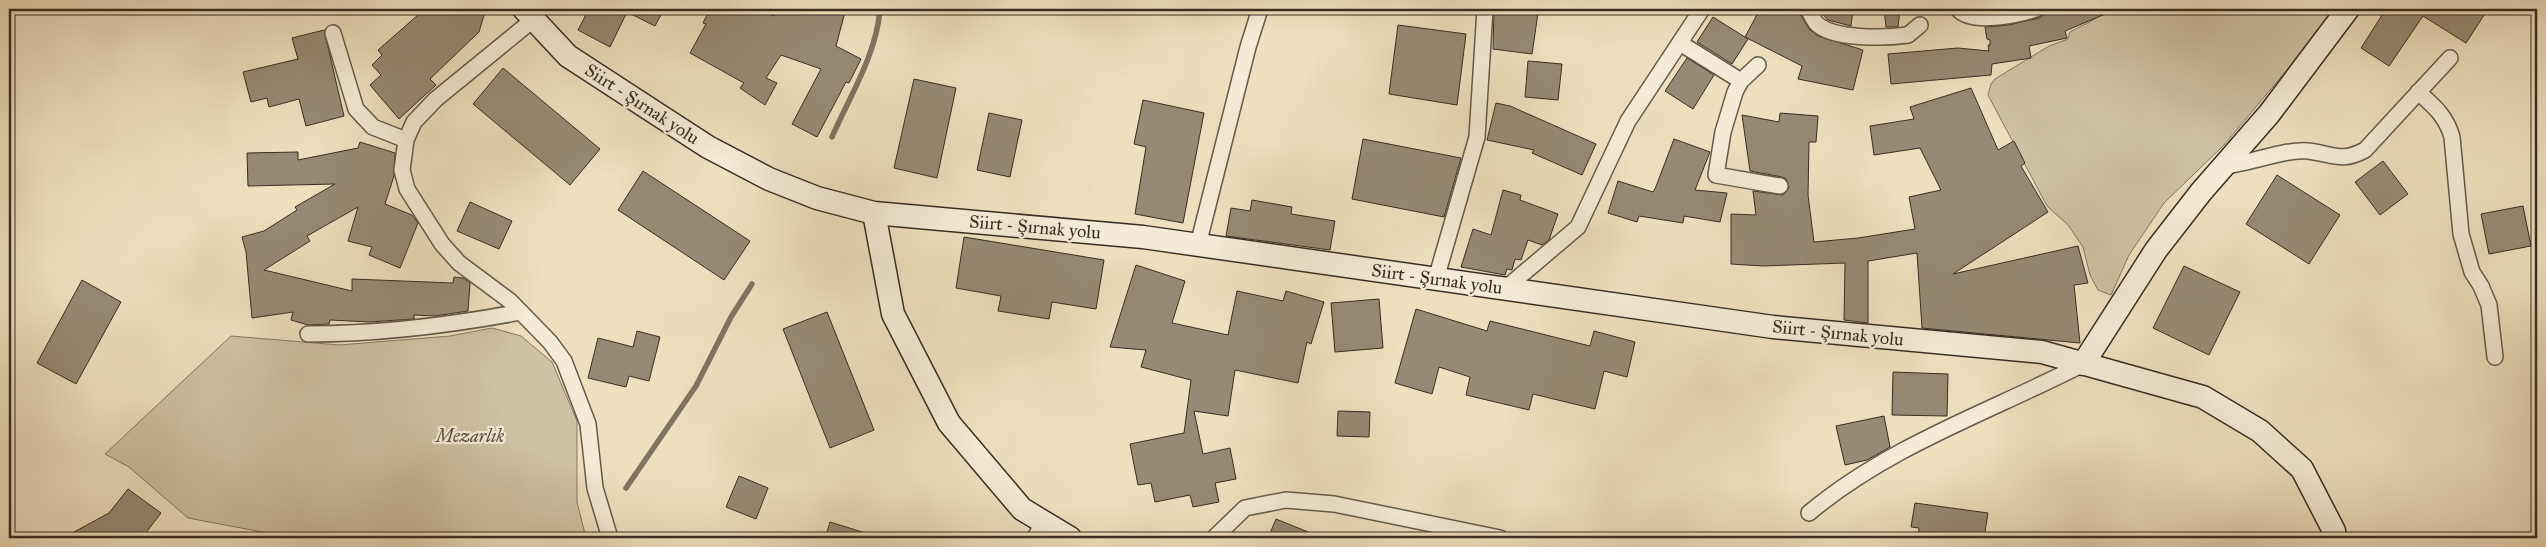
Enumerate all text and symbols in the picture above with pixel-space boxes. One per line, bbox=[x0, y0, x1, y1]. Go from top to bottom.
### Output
street label: Siirt - Şırnak yolu bbox=[581, 59, 704, 149]
street label: Siirt - Şırnak yolu bbox=[968, 210, 1102, 244]
street label: Siirt - Şırnak yolu bbox=[1370, 259, 1504, 299]
street label: Siirt - Şırnak yolu bbox=[1771, 315, 1905, 351]
park label: Mezarlık bbox=[434, 425, 504, 447]

